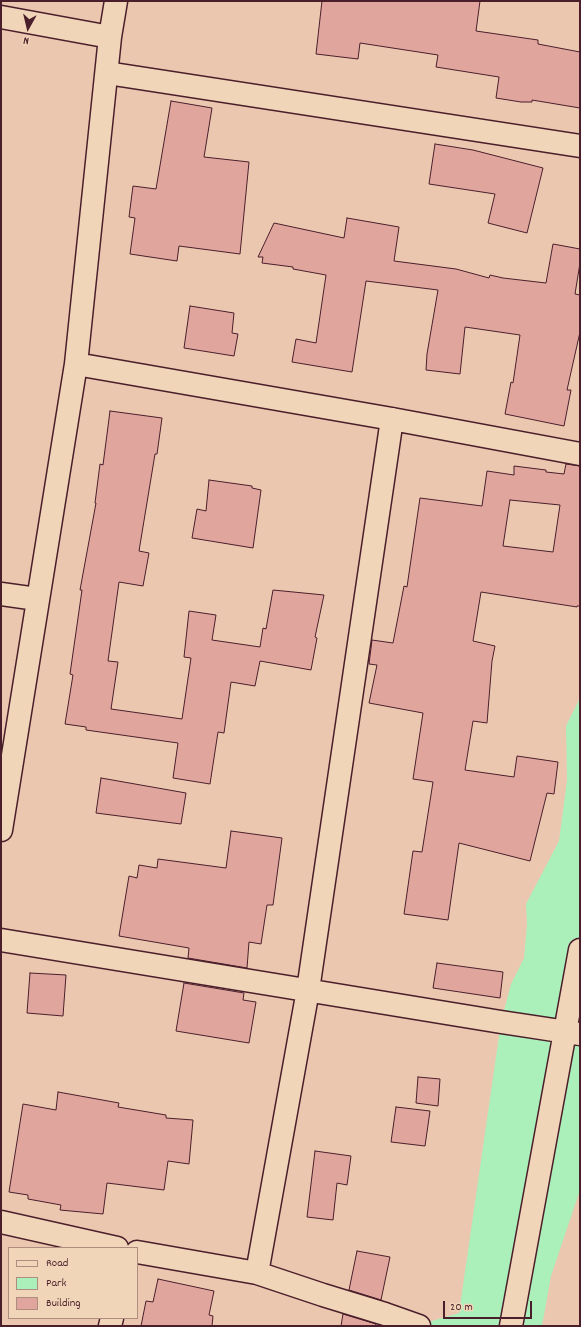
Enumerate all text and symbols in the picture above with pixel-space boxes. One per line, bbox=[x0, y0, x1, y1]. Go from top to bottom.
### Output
north arrow bbox=[8, 8, 48, 48]
text: N bbox=[23, 32, 30, 48]
legend bbox=[8, 1247, 138, 1319]
text: Road bbox=[46, 1255, 68, 1272]
text: Park bbox=[46, 1275, 66, 1292]
scale bar bbox=[445, 1293, 534, 1319]
text: Building bbox=[46, 1295, 81, 1312]
text: 20 m bbox=[450, 1299, 473, 1316]

